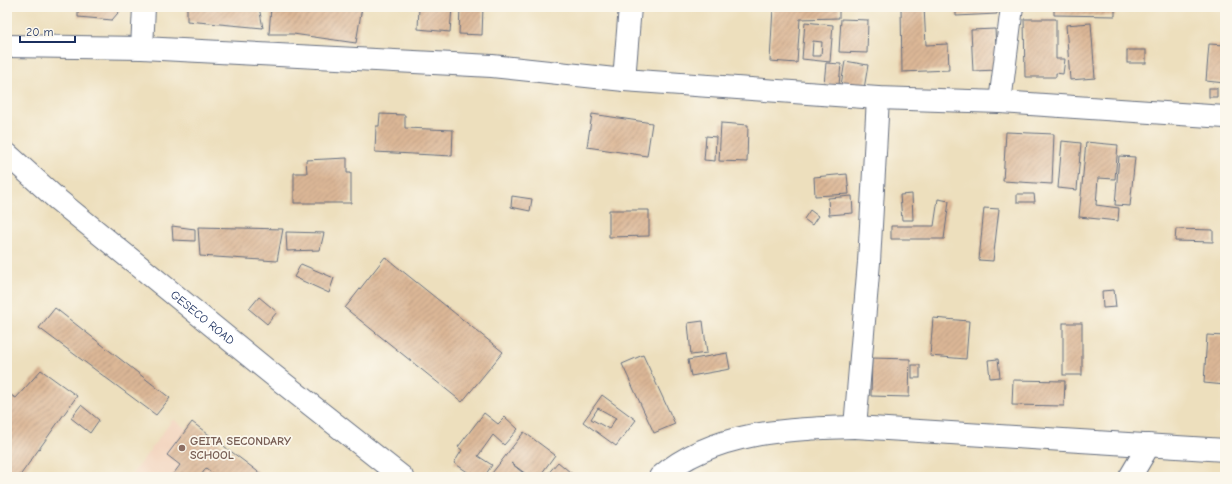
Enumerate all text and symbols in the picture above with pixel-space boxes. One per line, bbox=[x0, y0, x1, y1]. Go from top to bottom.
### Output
scale bar bbox=[20, 18, 75, 44]
text: 20 m bbox=[26, 25, 54, 39]
street label: GESECO ROAD bbox=[168, 288, 237, 348]
place label: GEITA SECONDARY SCHOOL bbox=[190, 434, 291, 462]
marker: GEITA SECONDARY SCHOOL bbox=[177, 443, 187, 453]

